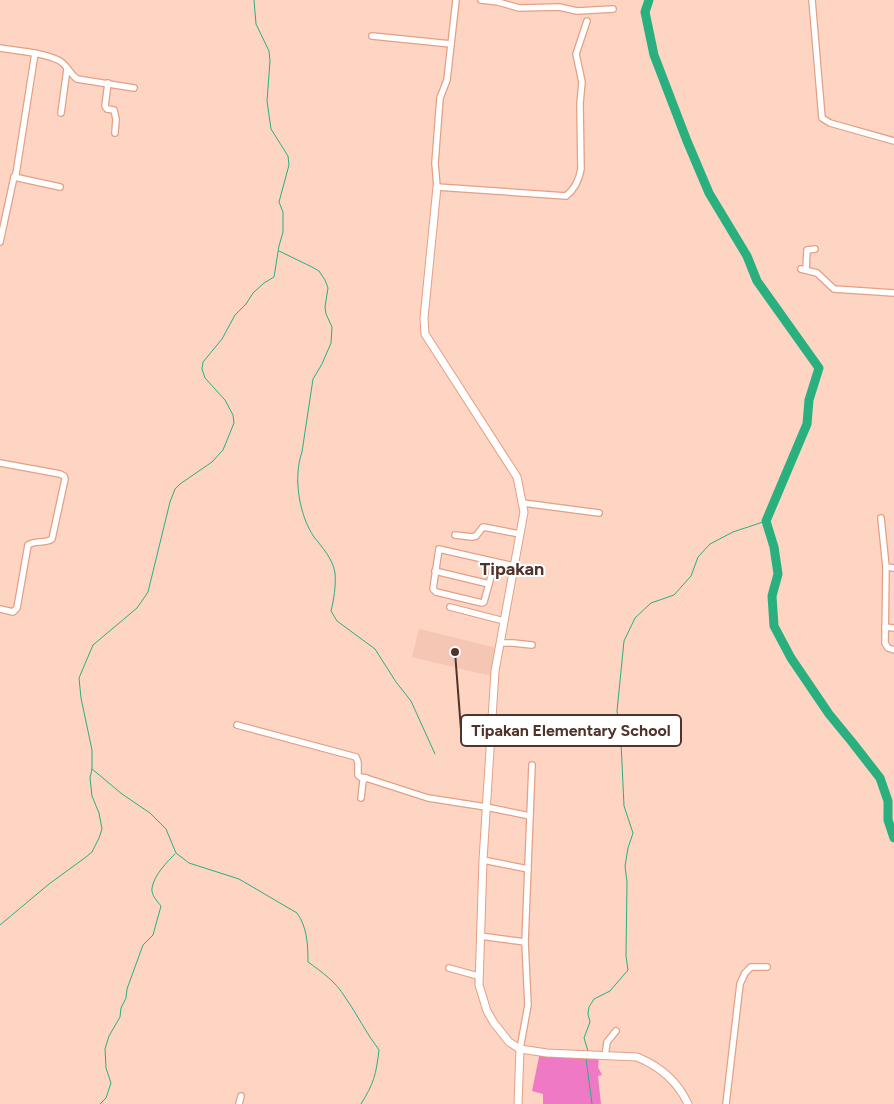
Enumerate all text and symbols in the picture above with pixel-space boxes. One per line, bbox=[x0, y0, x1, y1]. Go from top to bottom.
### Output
district label: Tipakan bbox=[480, 558, 544, 580]
callout: Tipakan Elementary School bbox=[461, 715, 681, 746]
text: Tipakan Elementary School bbox=[471, 721, 671, 740]

